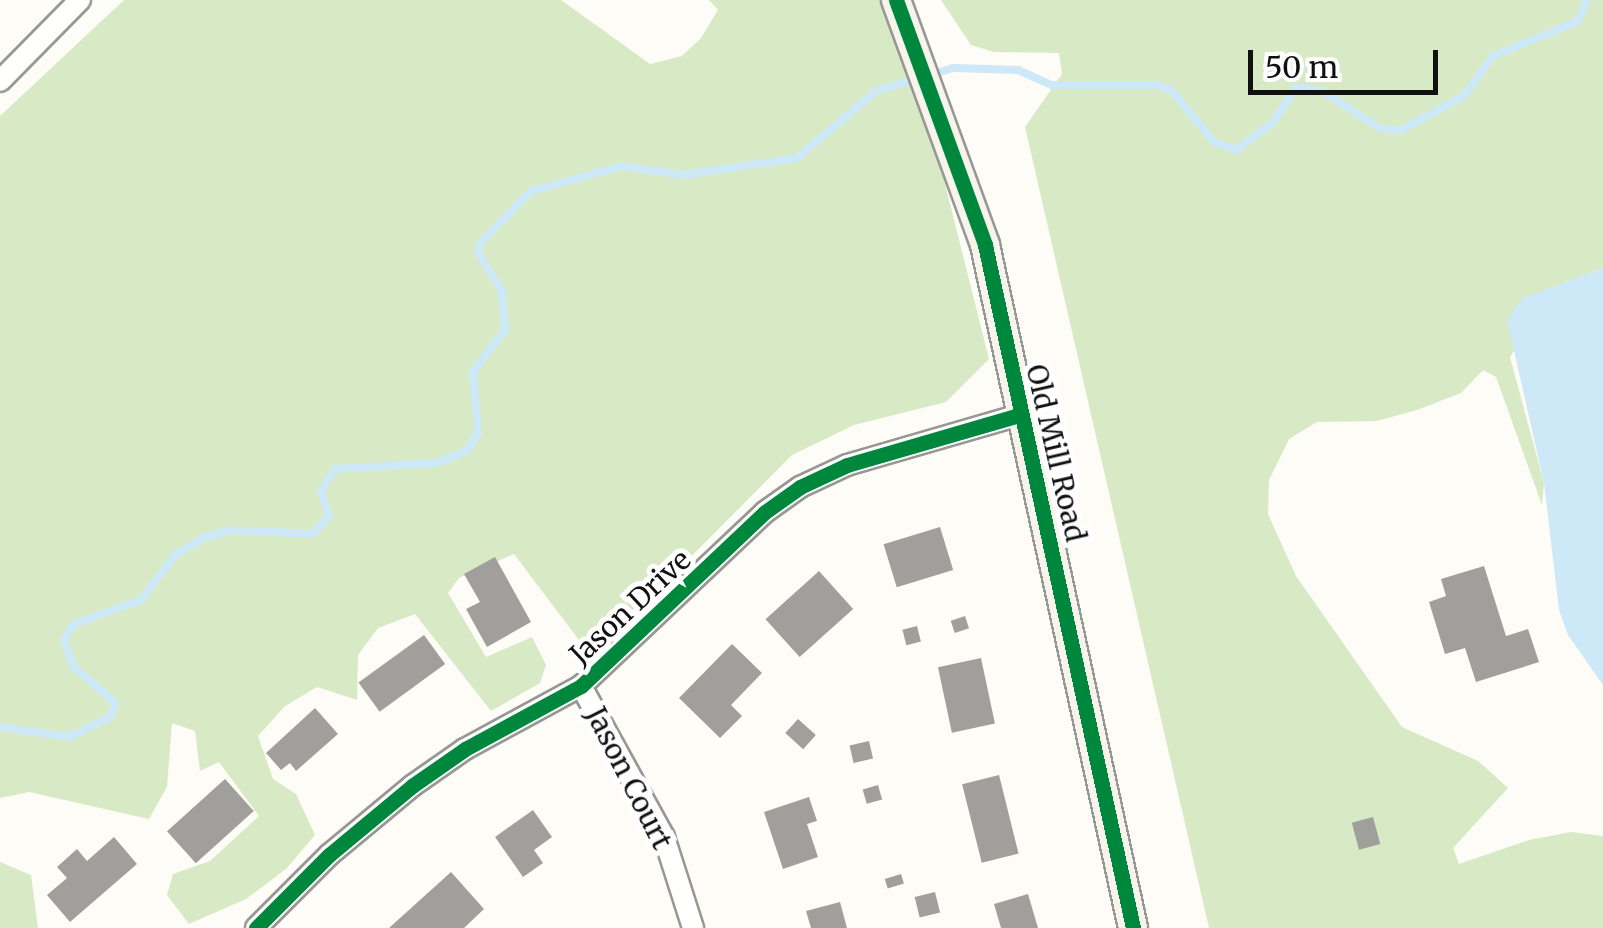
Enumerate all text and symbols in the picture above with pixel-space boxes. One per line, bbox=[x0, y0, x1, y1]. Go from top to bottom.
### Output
scale bar bbox=[1253, 30, 1443, 92]
text: 50 m bbox=[1265, 48, 1338, 86]
street label: Old Mill Road bbox=[1019, 361, 1093, 545]
street label: Jason Drive bbox=[563, 543, 697, 671]
street label: Jason Court bbox=[579, 701, 679, 855]

